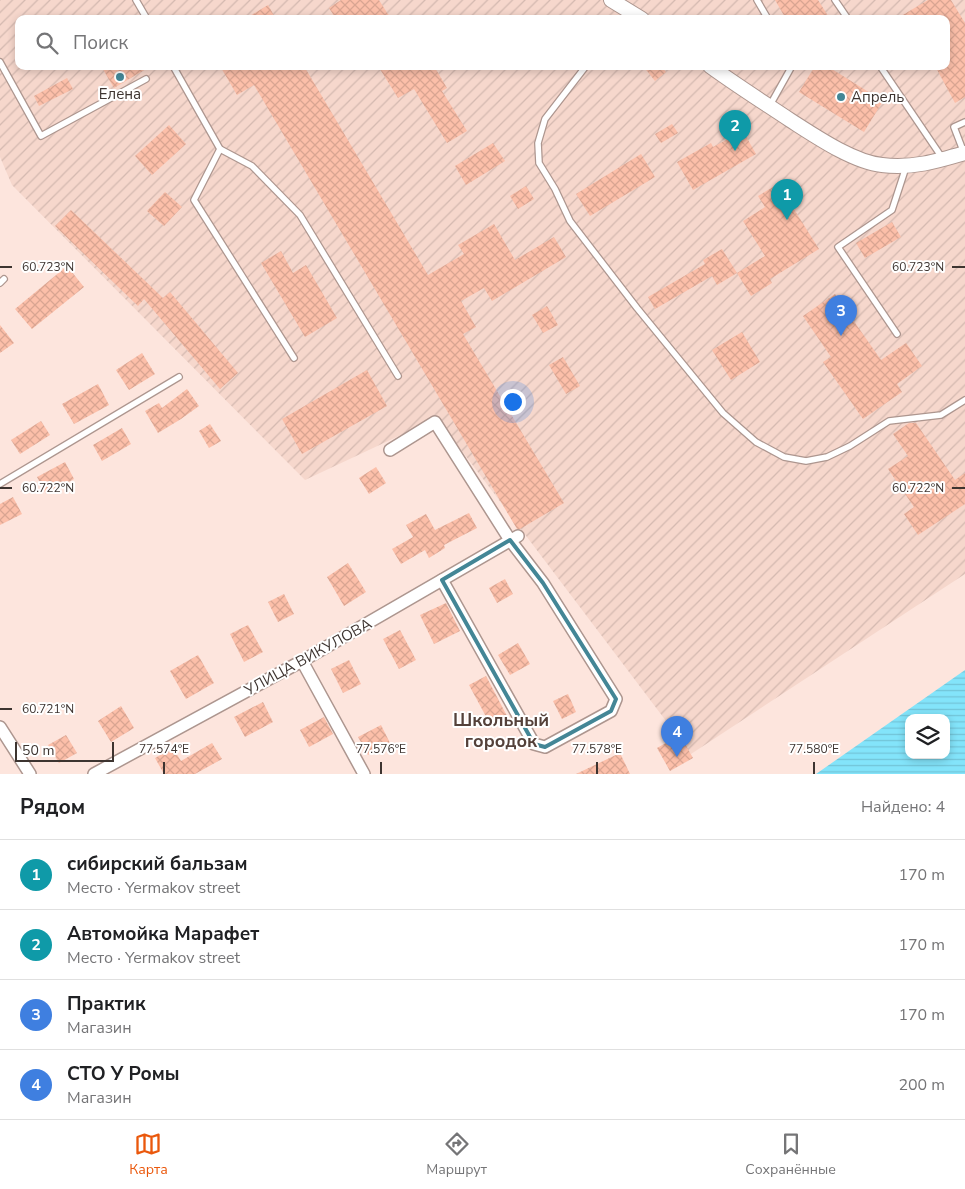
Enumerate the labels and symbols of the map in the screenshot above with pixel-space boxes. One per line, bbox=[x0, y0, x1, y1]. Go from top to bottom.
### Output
marker: Елена bbox=[114, 71, 126, 83]
place label: Елена bbox=[99, 84, 141, 104]
place label: Апрель bbox=[851, 87, 904, 107]
marker: Апрель bbox=[835, 91, 847, 103]
pin: 2 bbox=[719, 110, 751, 151]
pin: 1 bbox=[771, 179, 803, 220]
text: 60.723°N bbox=[22, 259, 74, 275]
text: 60.723°N bbox=[892, 259, 944, 275]
pin: 3 bbox=[825, 295, 857, 336]
your location bbox=[500, 389, 526, 415]
text: 60.722°N bbox=[22, 480, 74, 496]
text: 60.722°N bbox=[892, 480, 944, 496]
street label: УЛИЦА ВИКУЛОВА bbox=[240, 614, 375, 701]
text: 60.721°N bbox=[22, 701, 74, 717]
district label: Школьный городок bbox=[453, 708, 549, 753]
pin: 4 bbox=[661, 716, 693, 757]
scale bar bbox=[15, 739, 114, 762]
text: 77.574°E bbox=[139, 741, 189, 757]
text: 77.576°E bbox=[356, 741, 406, 757]
text: 77.578°E bbox=[572, 741, 622, 757]
text: 77.580°E bbox=[789, 741, 839, 757]

